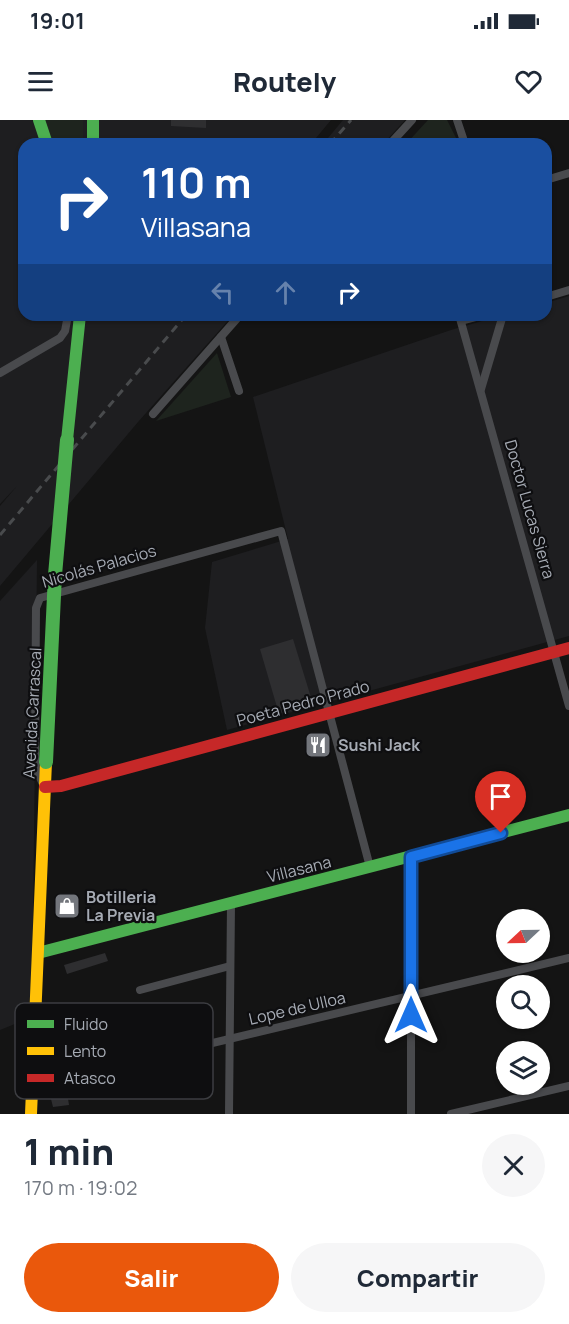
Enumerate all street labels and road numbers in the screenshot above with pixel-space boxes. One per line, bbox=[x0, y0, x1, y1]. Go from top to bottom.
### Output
street label: Doctor Lucas Sierra bbox=[500, 437, 560, 581]
street label: Nicolás Palacios bbox=[39, 539, 159, 593]
street label: Avenida Carrascal bbox=[18, 647, 46, 779]
street label: Poeta Pedro Prado bbox=[234, 675, 372, 731]
street label: Villasana bbox=[265, 850, 333, 888]
street label: Lope de Ulloa bbox=[246, 986, 348, 1030]

